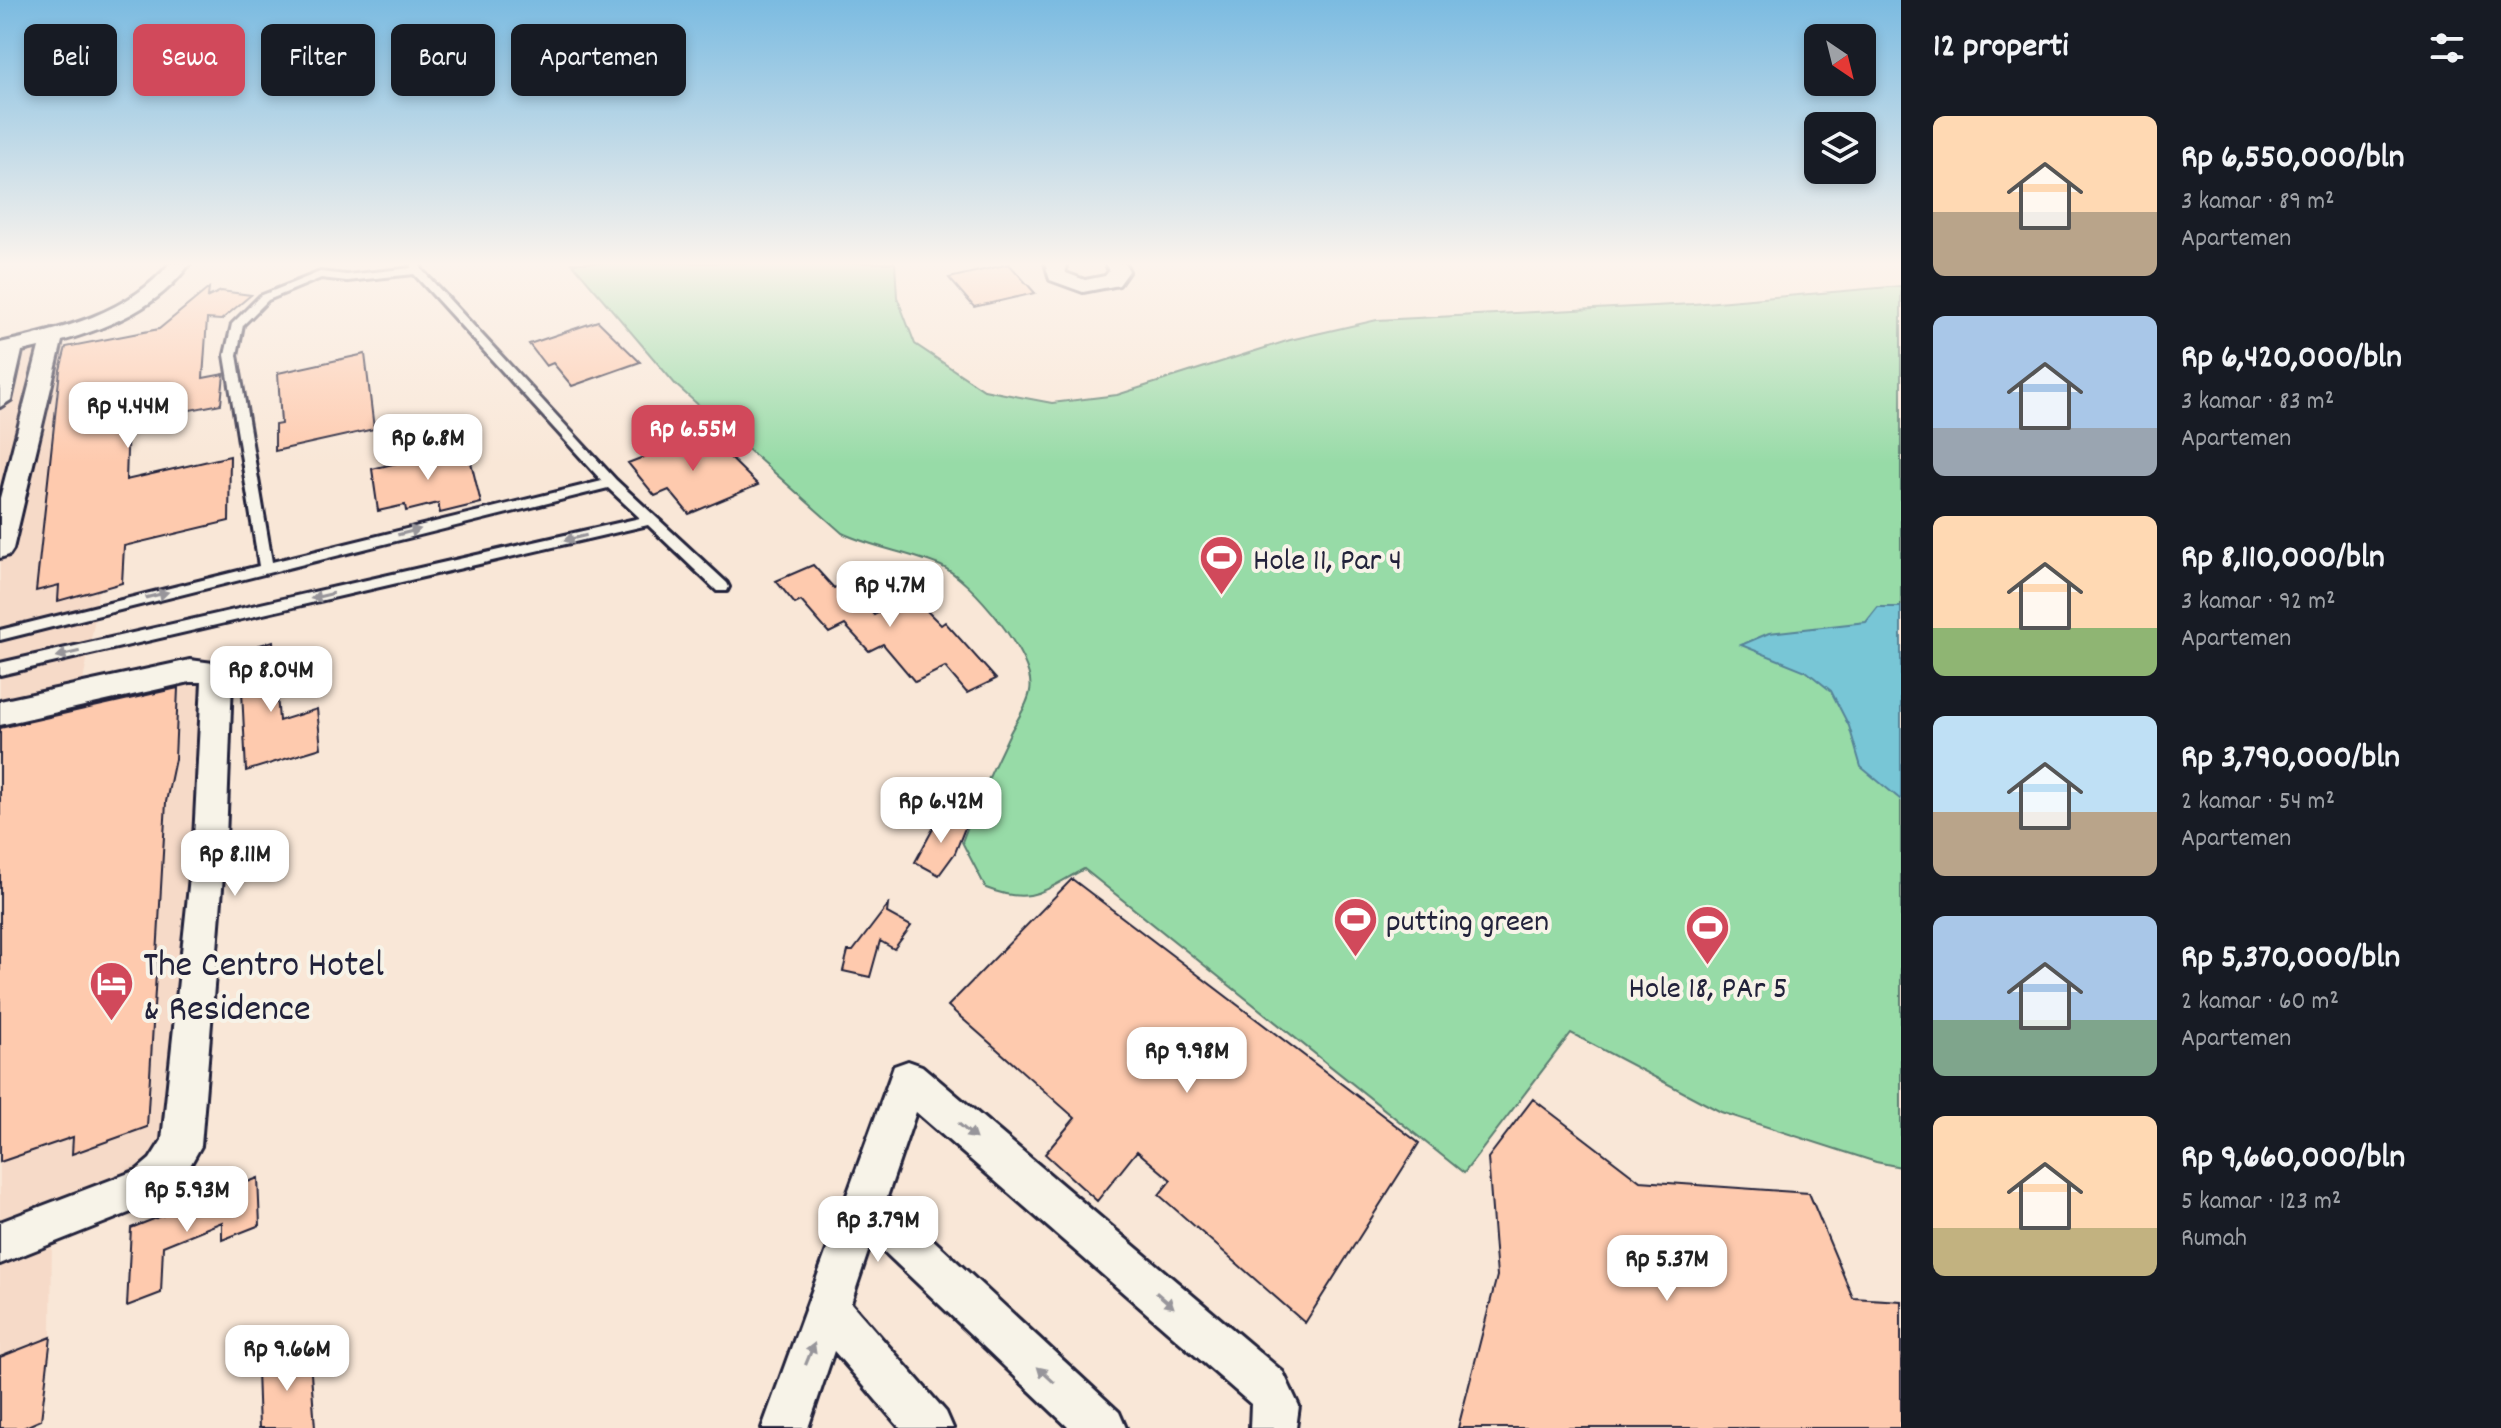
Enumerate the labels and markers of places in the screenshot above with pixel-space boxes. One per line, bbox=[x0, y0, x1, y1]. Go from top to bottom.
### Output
pin: Rp 4.44M bbox=[45, 382, 211, 450]
pin: Rp 6.55M bbox=[610, 405, 776, 473]
pin: Rp 6.8M bbox=[354, 414, 502, 482]
sports icon: Hole 11, Par 4 bbox=[1198, 534, 1246, 597]
place label: Hole 11, Par 4 bbox=[1253, 540, 1402, 586]
pin: Rp 4.7M bbox=[816, 561, 964, 629]
pin: Rp 8.04M bbox=[188, 646, 354, 714]
pin: Rp 6.42M bbox=[858, 777, 1024, 845]
pin: Rp 8.11M bbox=[152, 830, 318, 898]
sports icon: putting green bbox=[1331, 895, 1379, 958]
place label: putting green bbox=[1386, 901, 1549, 947]
sports icon: Hole 18, PAr 5 bbox=[1684, 903, 1732, 966]
place label: The Centro Hotel & Residence bbox=[143, 940, 384, 1039]
hotel icon: The Centro Hotel & Residence bbox=[88, 960, 136, 1023]
place label: Hole 18, PAr 5 bbox=[1629, 968, 1787, 1014]
pin: Rp 9.98M bbox=[1104, 1027, 1270, 1095]
pin: Rp 5.93M bbox=[104, 1166, 270, 1234]
pin: Rp 3.79M bbox=[795, 1196, 961, 1264]
pin: Rp 5.37M bbox=[1584, 1235, 1750, 1303]
pin: Rp 9.66M bbox=[204, 1325, 370, 1393]

